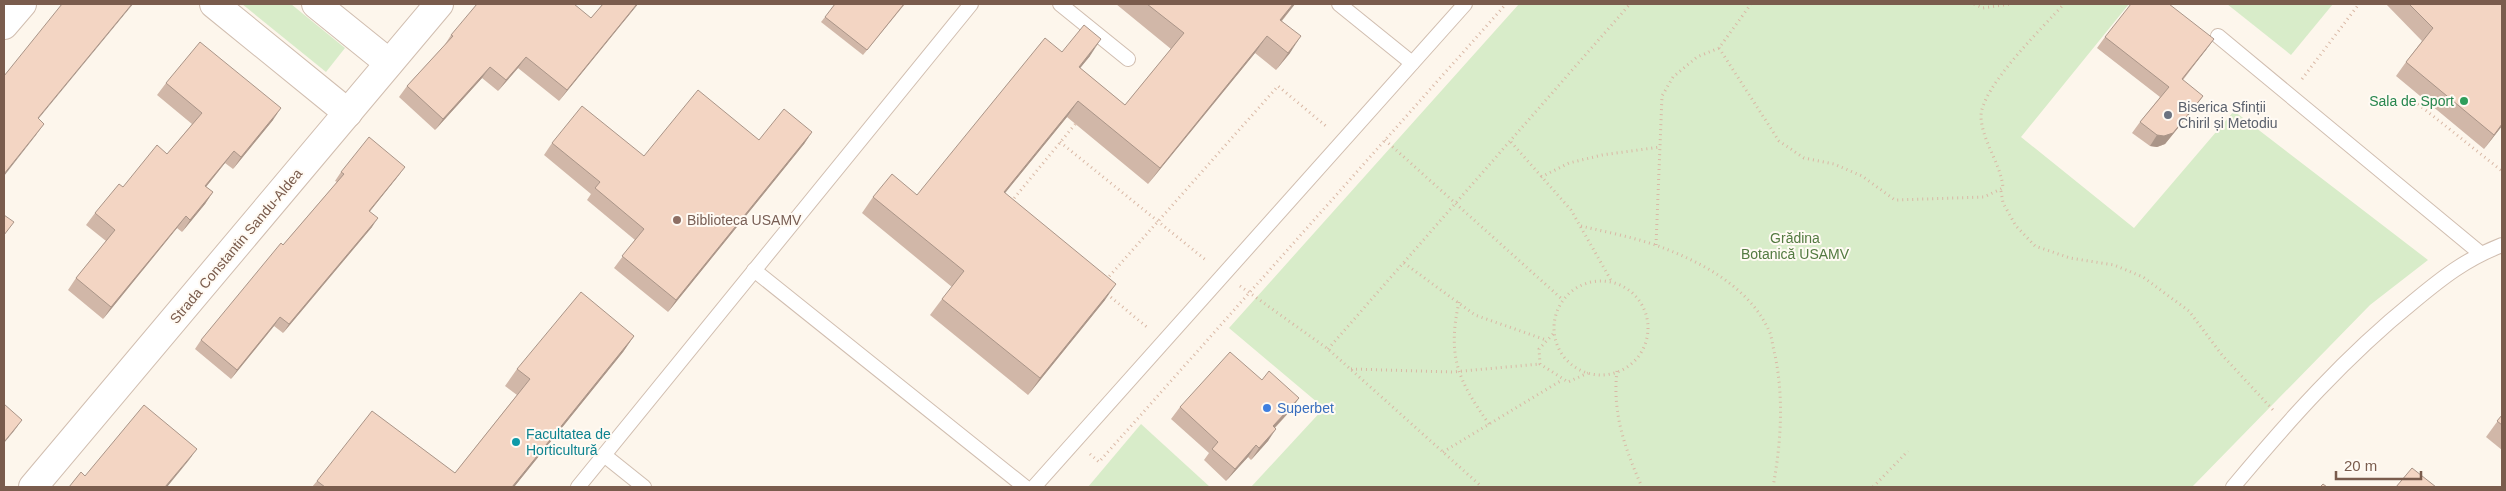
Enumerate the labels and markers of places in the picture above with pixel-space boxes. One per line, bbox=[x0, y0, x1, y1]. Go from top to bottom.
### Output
place label: Sala de Sport bbox=[2369, 93, 2454, 109]
marker: Sala de Sport bbox=[2458, 95, 2470, 107]
place label: Biserica Sfinții Chiril și Metodiu bbox=[2178, 99, 2278, 131]
marker: Biserica Sfinții Chiril și Metodiu bbox=[2162, 109, 2174, 121]
place label: Biblioteca USAMV bbox=[687, 212, 802, 228]
marker: Biblioteca USAMV bbox=[671, 214, 683, 226]
place label: Superbet bbox=[1277, 400, 1334, 416]
marker: Superbet bbox=[1261, 402, 1273, 414]
place label: Facultatea de Horticultură bbox=[526, 426, 611, 458]
marker: Facultatea de Horticultură bbox=[510, 436, 522, 448]

